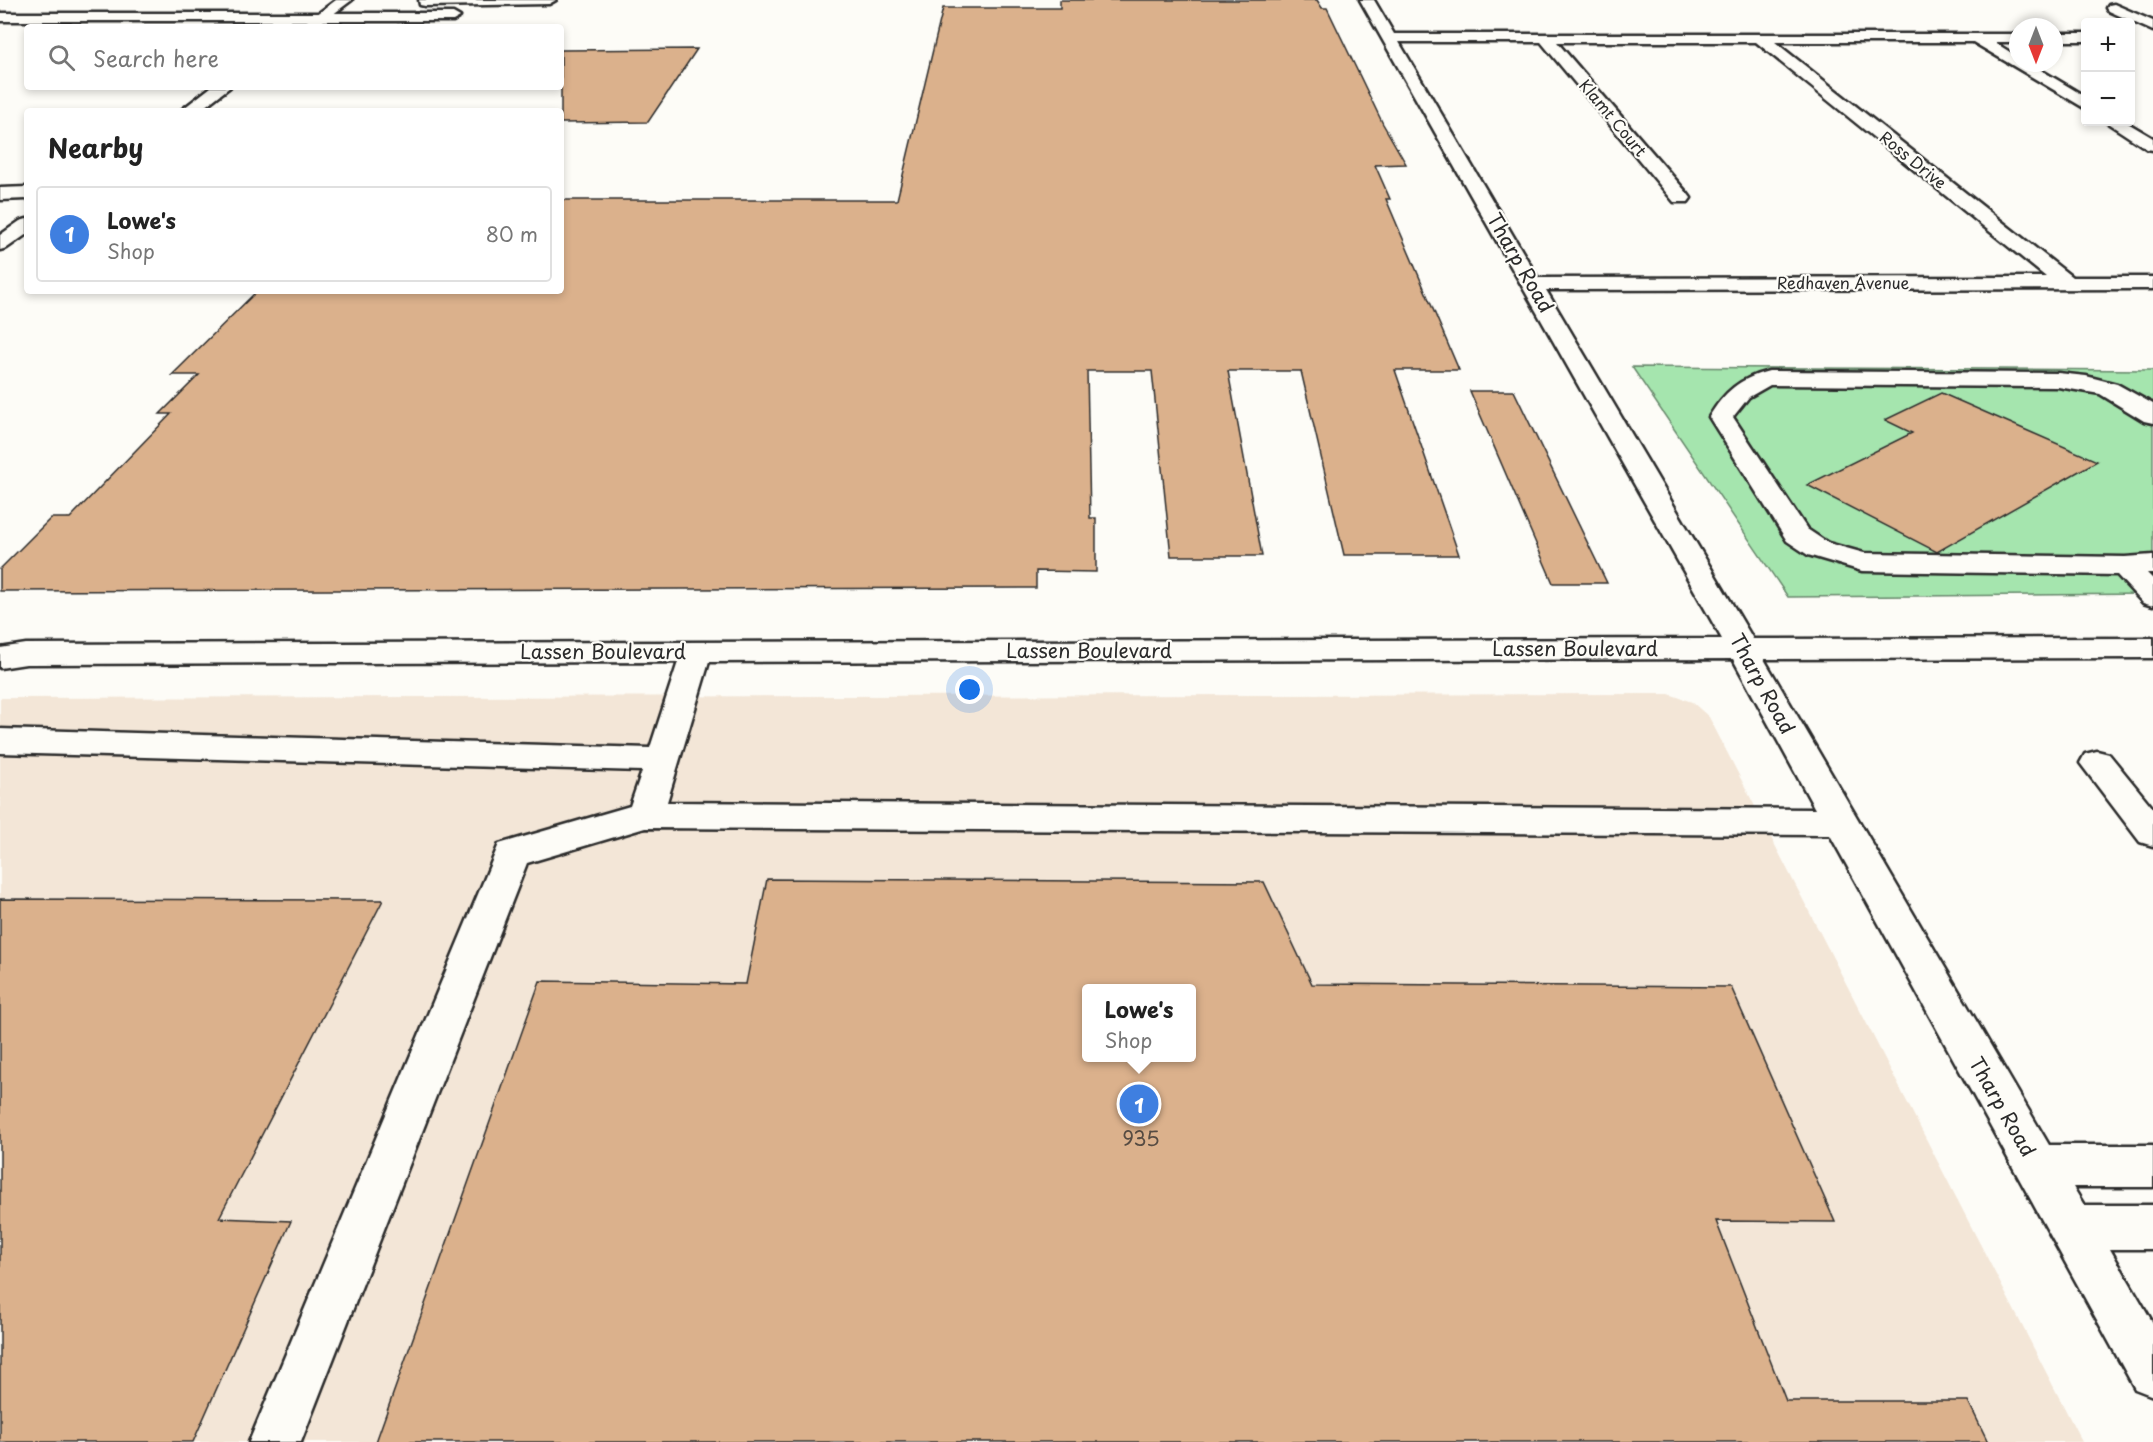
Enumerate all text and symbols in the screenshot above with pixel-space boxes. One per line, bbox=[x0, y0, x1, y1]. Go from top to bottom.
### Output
north arrow bbox=[2009, 18, 2063, 72]
map controls bbox=[2081, 18, 2135, 126]
button: + bbox=[2081, 18, 2135, 72]
search box bbox=[24, 24, 564, 90]
icon: search bbox=[45, 41, 78, 74]
text: Search here bbox=[93, 41, 219, 74]
button: − bbox=[2081, 72, 2135, 126]
street label: Klamt Court bbox=[1574, 74, 1654, 162]
street label: Ross Drive bbox=[1875, 125, 1952, 194]
text: Nearby bbox=[48, 128, 143, 167]
text: Lowe's bbox=[107, 203, 176, 236]
street label: Tharp Road bbox=[1480, 207, 1562, 318]
text: 1 bbox=[65, 219, 74, 249]
text: 80 m bbox=[486, 219, 538, 249]
text: Shop bbox=[107, 236, 155, 266]
street label: Redhaven Avenue bbox=[1777, 270, 1910, 294]
street label: Tharp Road bbox=[1723, 628, 1803, 739]
street label: Lassen Boulevard bbox=[1492, 633, 1658, 663]
street label: Lassen Boulevard bbox=[1006, 635, 1172, 665]
street label: Lassen Boulevard bbox=[520, 636, 686, 666]
your location bbox=[955, 675, 984, 704]
popup bbox=[1082, 984, 1196, 1062]
text: Lowe's bbox=[1104, 992, 1174, 1025]
text: Shop bbox=[1104, 1025, 1152, 1055]
street label: Tharp Road bbox=[1962, 1051, 2044, 1162]
pin: 1 bbox=[1120, 1082, 1158, 1126]
house number: 935 bbox=[1122, 1123, 1160, 1153]

